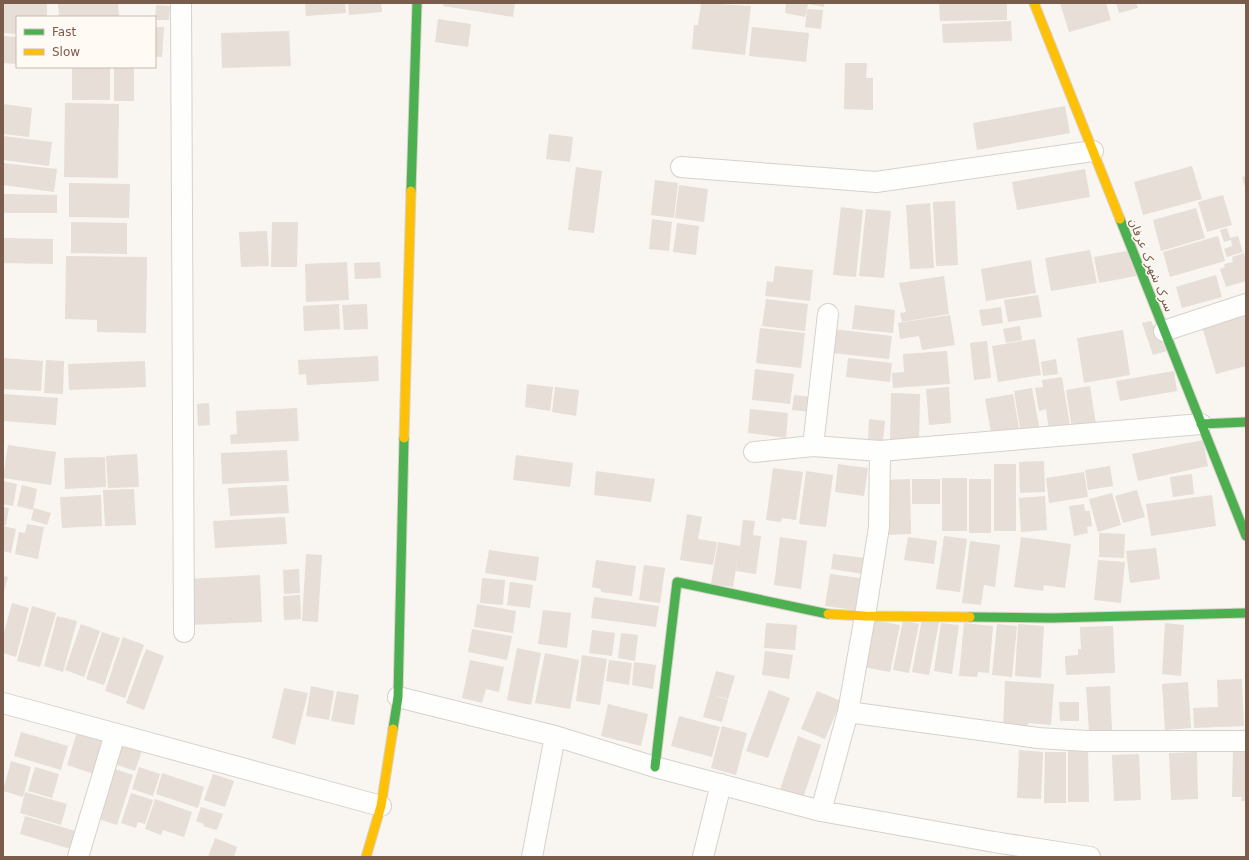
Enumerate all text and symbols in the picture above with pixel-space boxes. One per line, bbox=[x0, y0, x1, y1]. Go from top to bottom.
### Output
legend bbox=[16, 16, 156, 68]
text: Fast bbox=[52, 25, 76, 39]
text: Slow bbox=[52, 45, 80, 59]
street label: سرک شهرک عرفان bbox=[1125, 216, 1176, 314]

